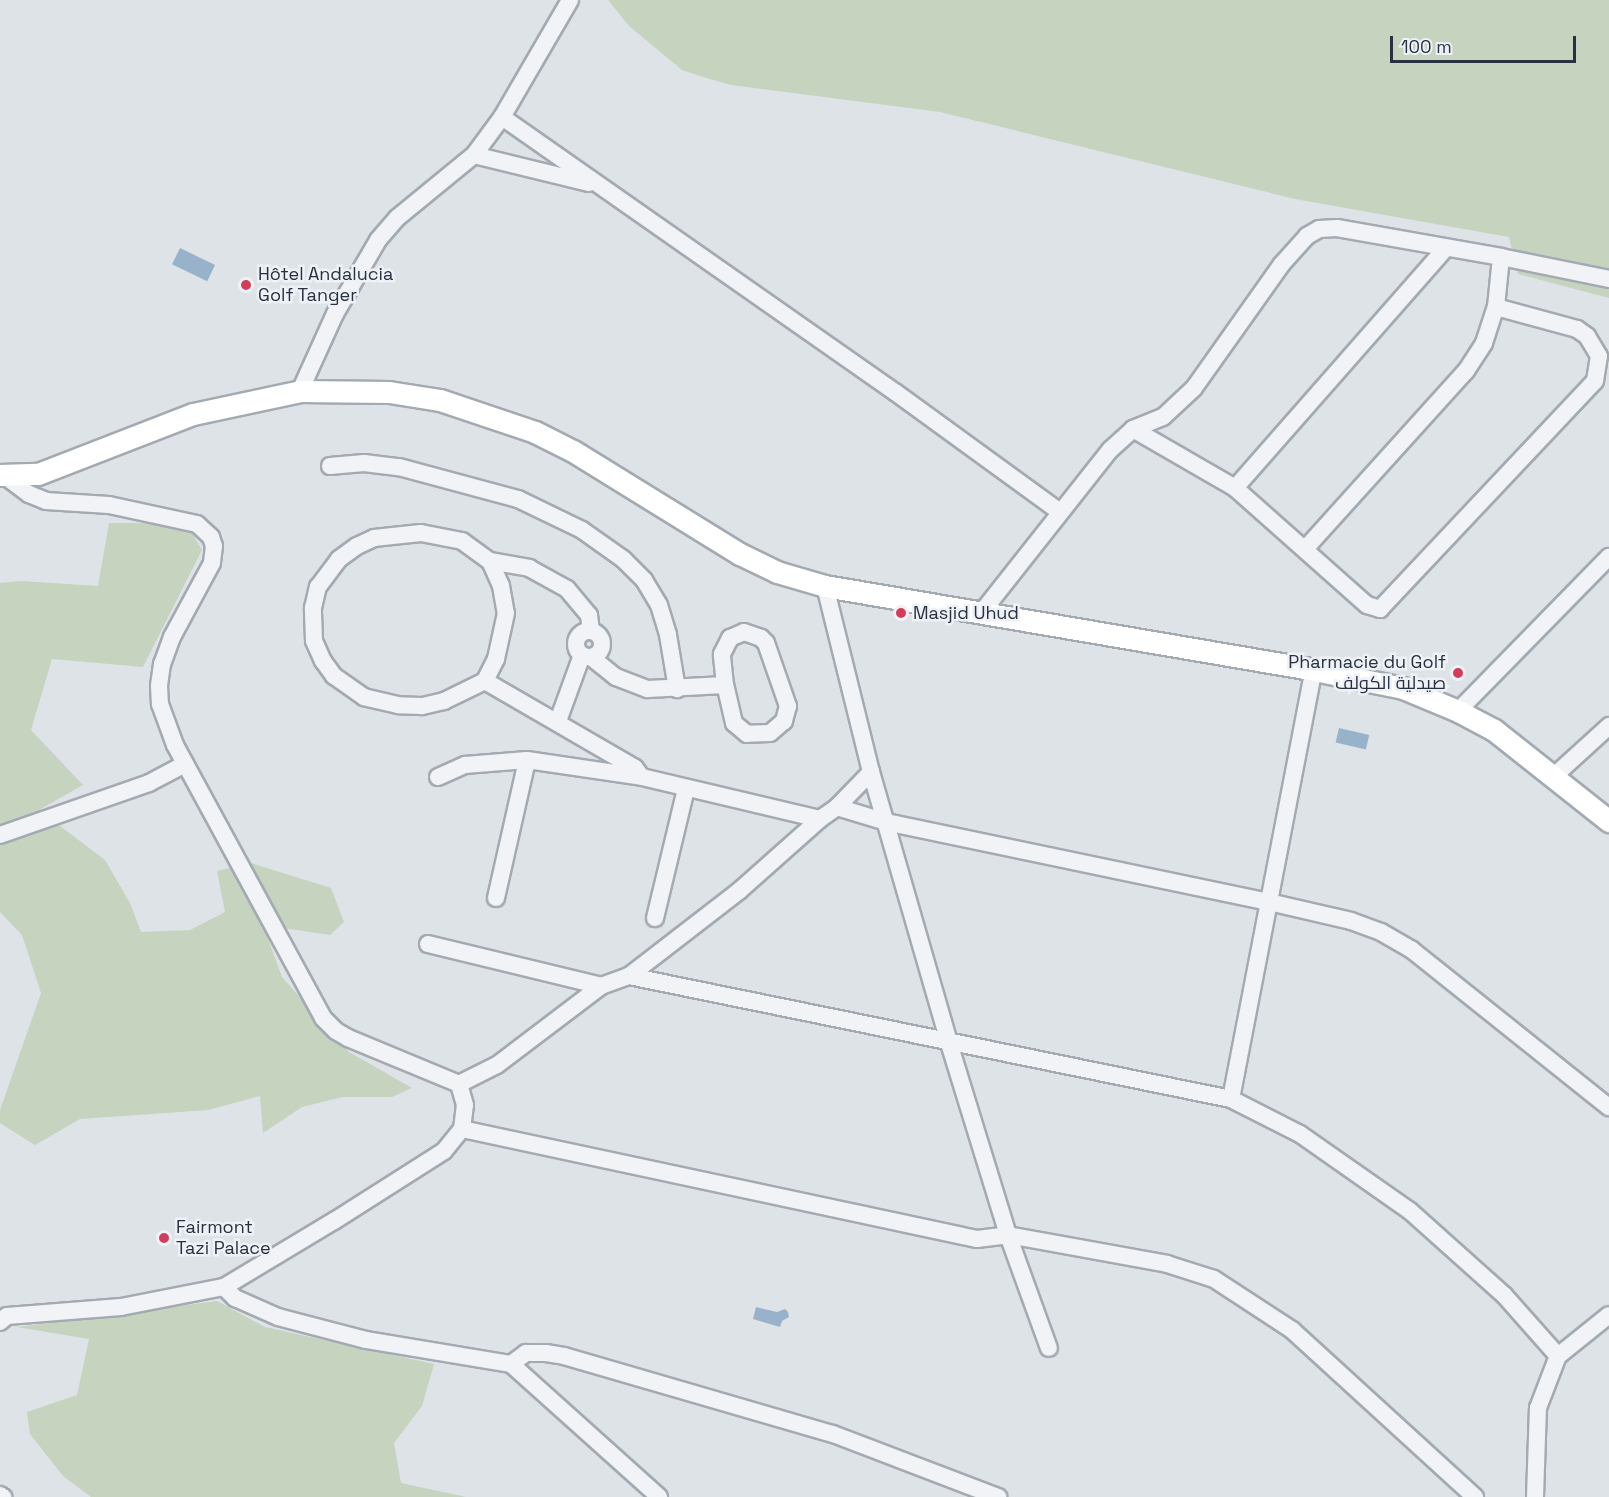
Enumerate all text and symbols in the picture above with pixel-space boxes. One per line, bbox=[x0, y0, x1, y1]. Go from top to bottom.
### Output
scale bar bbox=[1393, 24, 1579, 62]
text: 100 m bbox=[1401, 35, 1452, 58]
place label: Hôtel Andalucia Golf Tanger bbox=[258, 264, 393, 306]
marker: Hôtel Andalucia Golf Tanger bbox=[239, 278, 253, 292]
place label: Masjid Uhud bbox=[913, 602, 1019, 624]
marker: Masjid Uhud bbox=[894, 606, 908, 620]
place label: Pharmacie du Golf صيدلية الكولف bbox=[1288, 652, 1446, 694]
marker: Pharmacie du Golf صيدلية الكولف bbox=[1451, 666, 1465, 680]
place label: Fairmont Tazi Palace bbox=[176, 1217, 271, 1260]
marker: Fairmont Tazi Palace bbox=[157, 1231, 171, 1245]

